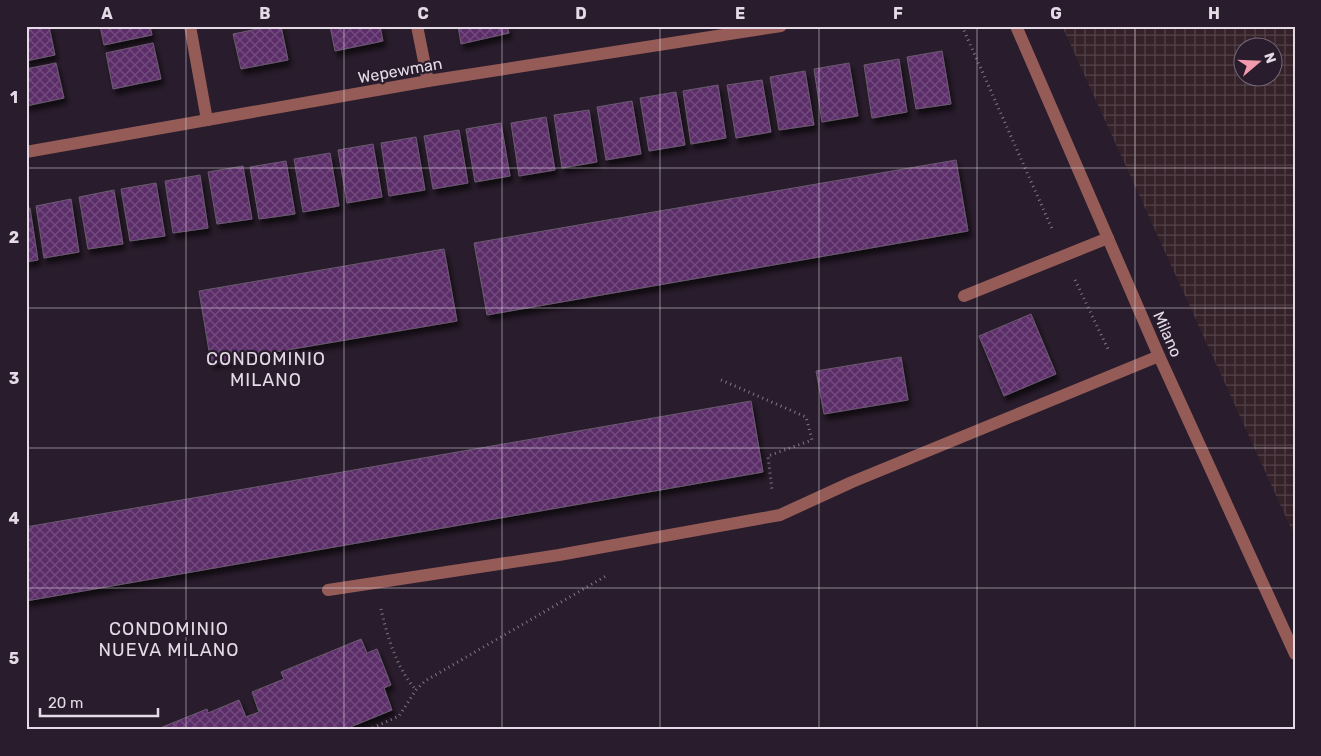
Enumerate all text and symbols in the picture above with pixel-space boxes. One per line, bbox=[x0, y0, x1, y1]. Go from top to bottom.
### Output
text: A bbox=[101, 4, 113, 23]
text: B bbox=[259, 4, 271, 23]
text: C bbox=[417, 4, 429, 23]
text: D bbox=[575, 4, 587, 23]
text: E bbox=[735, 4, 745, 23]
text: F bbox=[893, 4, 903, 23]
text: G bbox=[1050, 4, 1062, 23]
text: H bbox=[1208, 4, 1220, 23]
north arrow bbox=[1234, 38, 1284, 88]
text: N bbox=[1260, 50, 1279, 65]
street label: Wepewman bbox=[356, 54, 444, 87]
text: 1 bbox=[10, 88, 18, 107]
text: 2 bbox=[9, 228, 19, 247]
street label: Milano bbox=[1149, 308, 1186, 360]
district label: CONDOMINIO MILANO bbox=[206, 348, 326, 391]
text: 3 bbox=[9, 369, 19, 388]
text: 4 bbox=[9, 509, 20, 528]
district label: CONDOMINIO NUEVA MILANO bbox=[99, 618, 239, 661]
text: 5 bbox=[9, 649, 19, 668]
scale bar bbox=[40, 686, 158, 718]
text: 20 m bbox=[48, 694, 83, 712]

